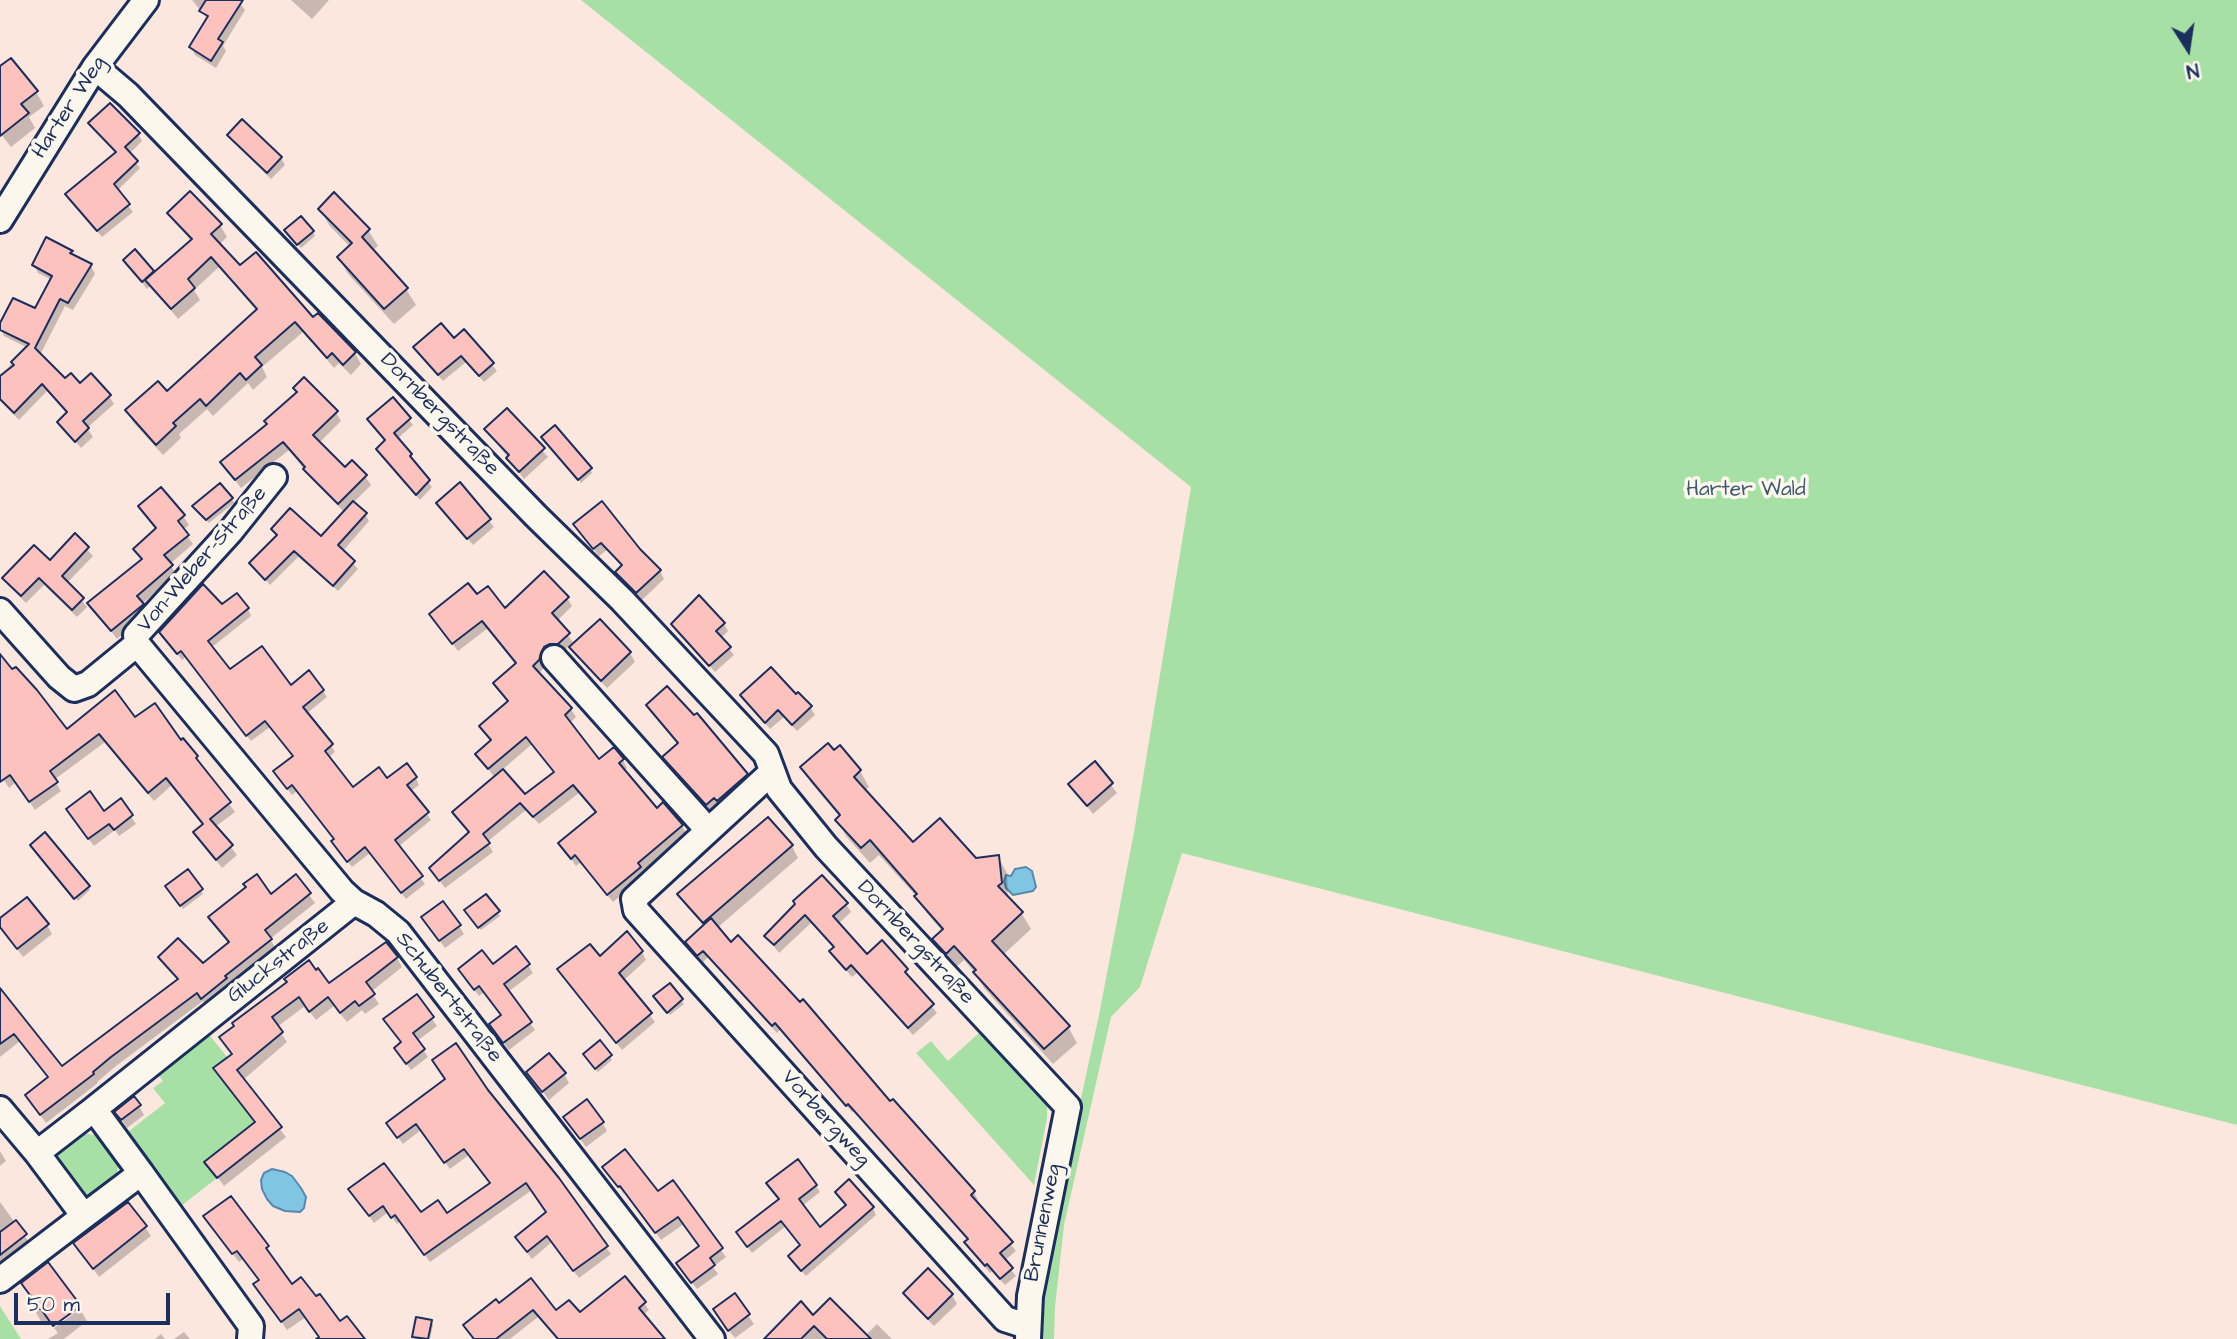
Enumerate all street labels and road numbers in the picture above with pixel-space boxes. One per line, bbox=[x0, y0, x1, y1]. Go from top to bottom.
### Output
street label: Harter Weg bbox=[28, 52, 112, 164]
street label: Dornbergstraße bbox=[374, 348, 504, 482]
street label: Von-Weber-Straße bbox=[133, 482, 273, 638]
street label: Dornbergstraße bbox=[851, 876, 979, 1010]
street label: Gluckstraße bbox=[223, 914, 335, 1010]
street label: Schubertstraße bbox=[389, 928, 507, 1068]
street label: Vorbergweg bbox=[775, 1065, 875, 1173]
street label: Brunnenweg bbox=[1020, 1162, 1068, 1284]

